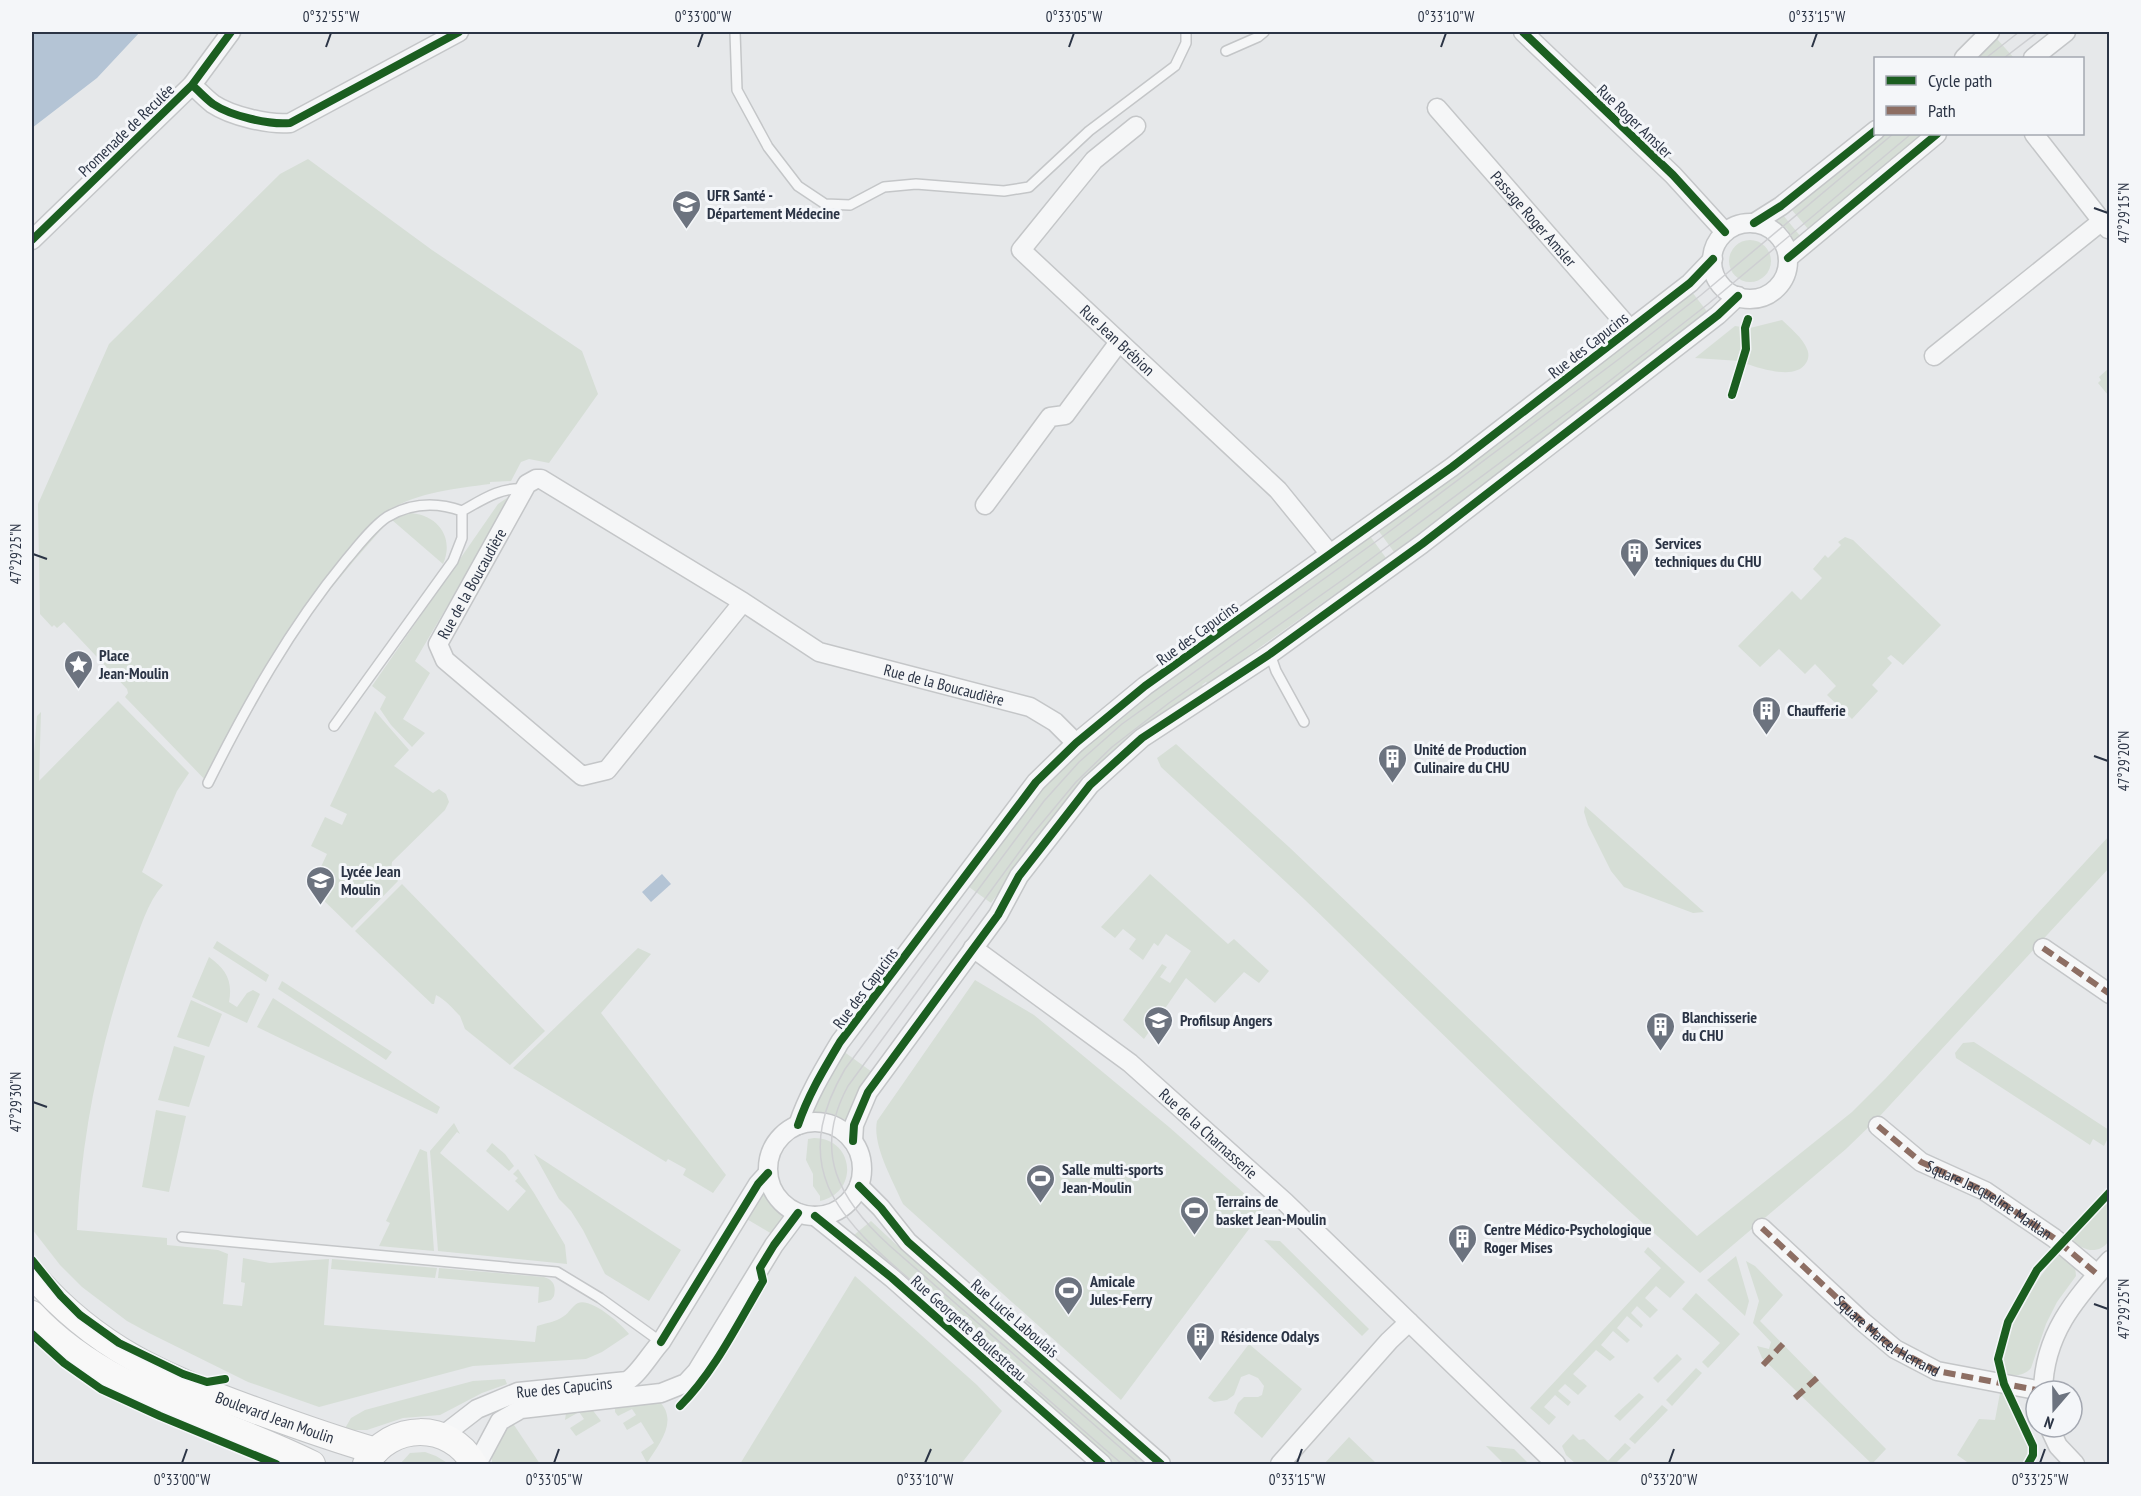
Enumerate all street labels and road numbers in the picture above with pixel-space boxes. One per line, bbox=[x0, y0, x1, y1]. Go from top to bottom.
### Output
street label: Promenade de Reculée bbox=[74, 79, 178, 181]
street label: Rue Roger Amsler bbox=[1593, 80, 1677, 163]
street label: Passage Roger Amsler bbox=[1487, 167, 1581, 271]
street label: Rue Jean Brébion bbox=[1076, 300, 1159, 380]
street label: Rue des Capucins bbox=[1544, 308, 1632, 382]
street label: Rue de la Boucaudière bbox=[433, 525, 510, 642]
street label: Rue des Capucins bbox=[1152, 597, 1242, 669]
street label: Rue de la Boucaudière bbox=[882, 659, 1006, 710]
street label: Rue des Capucins bbox=[828, 944, 902, 1032]
street label: Rue de la Charnasserie bbox=[1155, 1084, 1262, 1183]
street label: Square Jacqueline Maillan bbox=[1923, 1156, 2056, 1244]
street label: Rue Georgette Boulestreau bbox=[907, 1271, 1031, 1385]
street label: Rue Lucie Laboulais bbox=[967, 1274, 1063, 1362]
street label: Square Marcel Herrand bbox=[1831, 1291, 1943, 1381]
street label: Rue des Capucins bbox=[515, 1373, 613, 1402]
street label: Boulevard Jean Moulin bbox=[213, 1387, 337, 1447]

